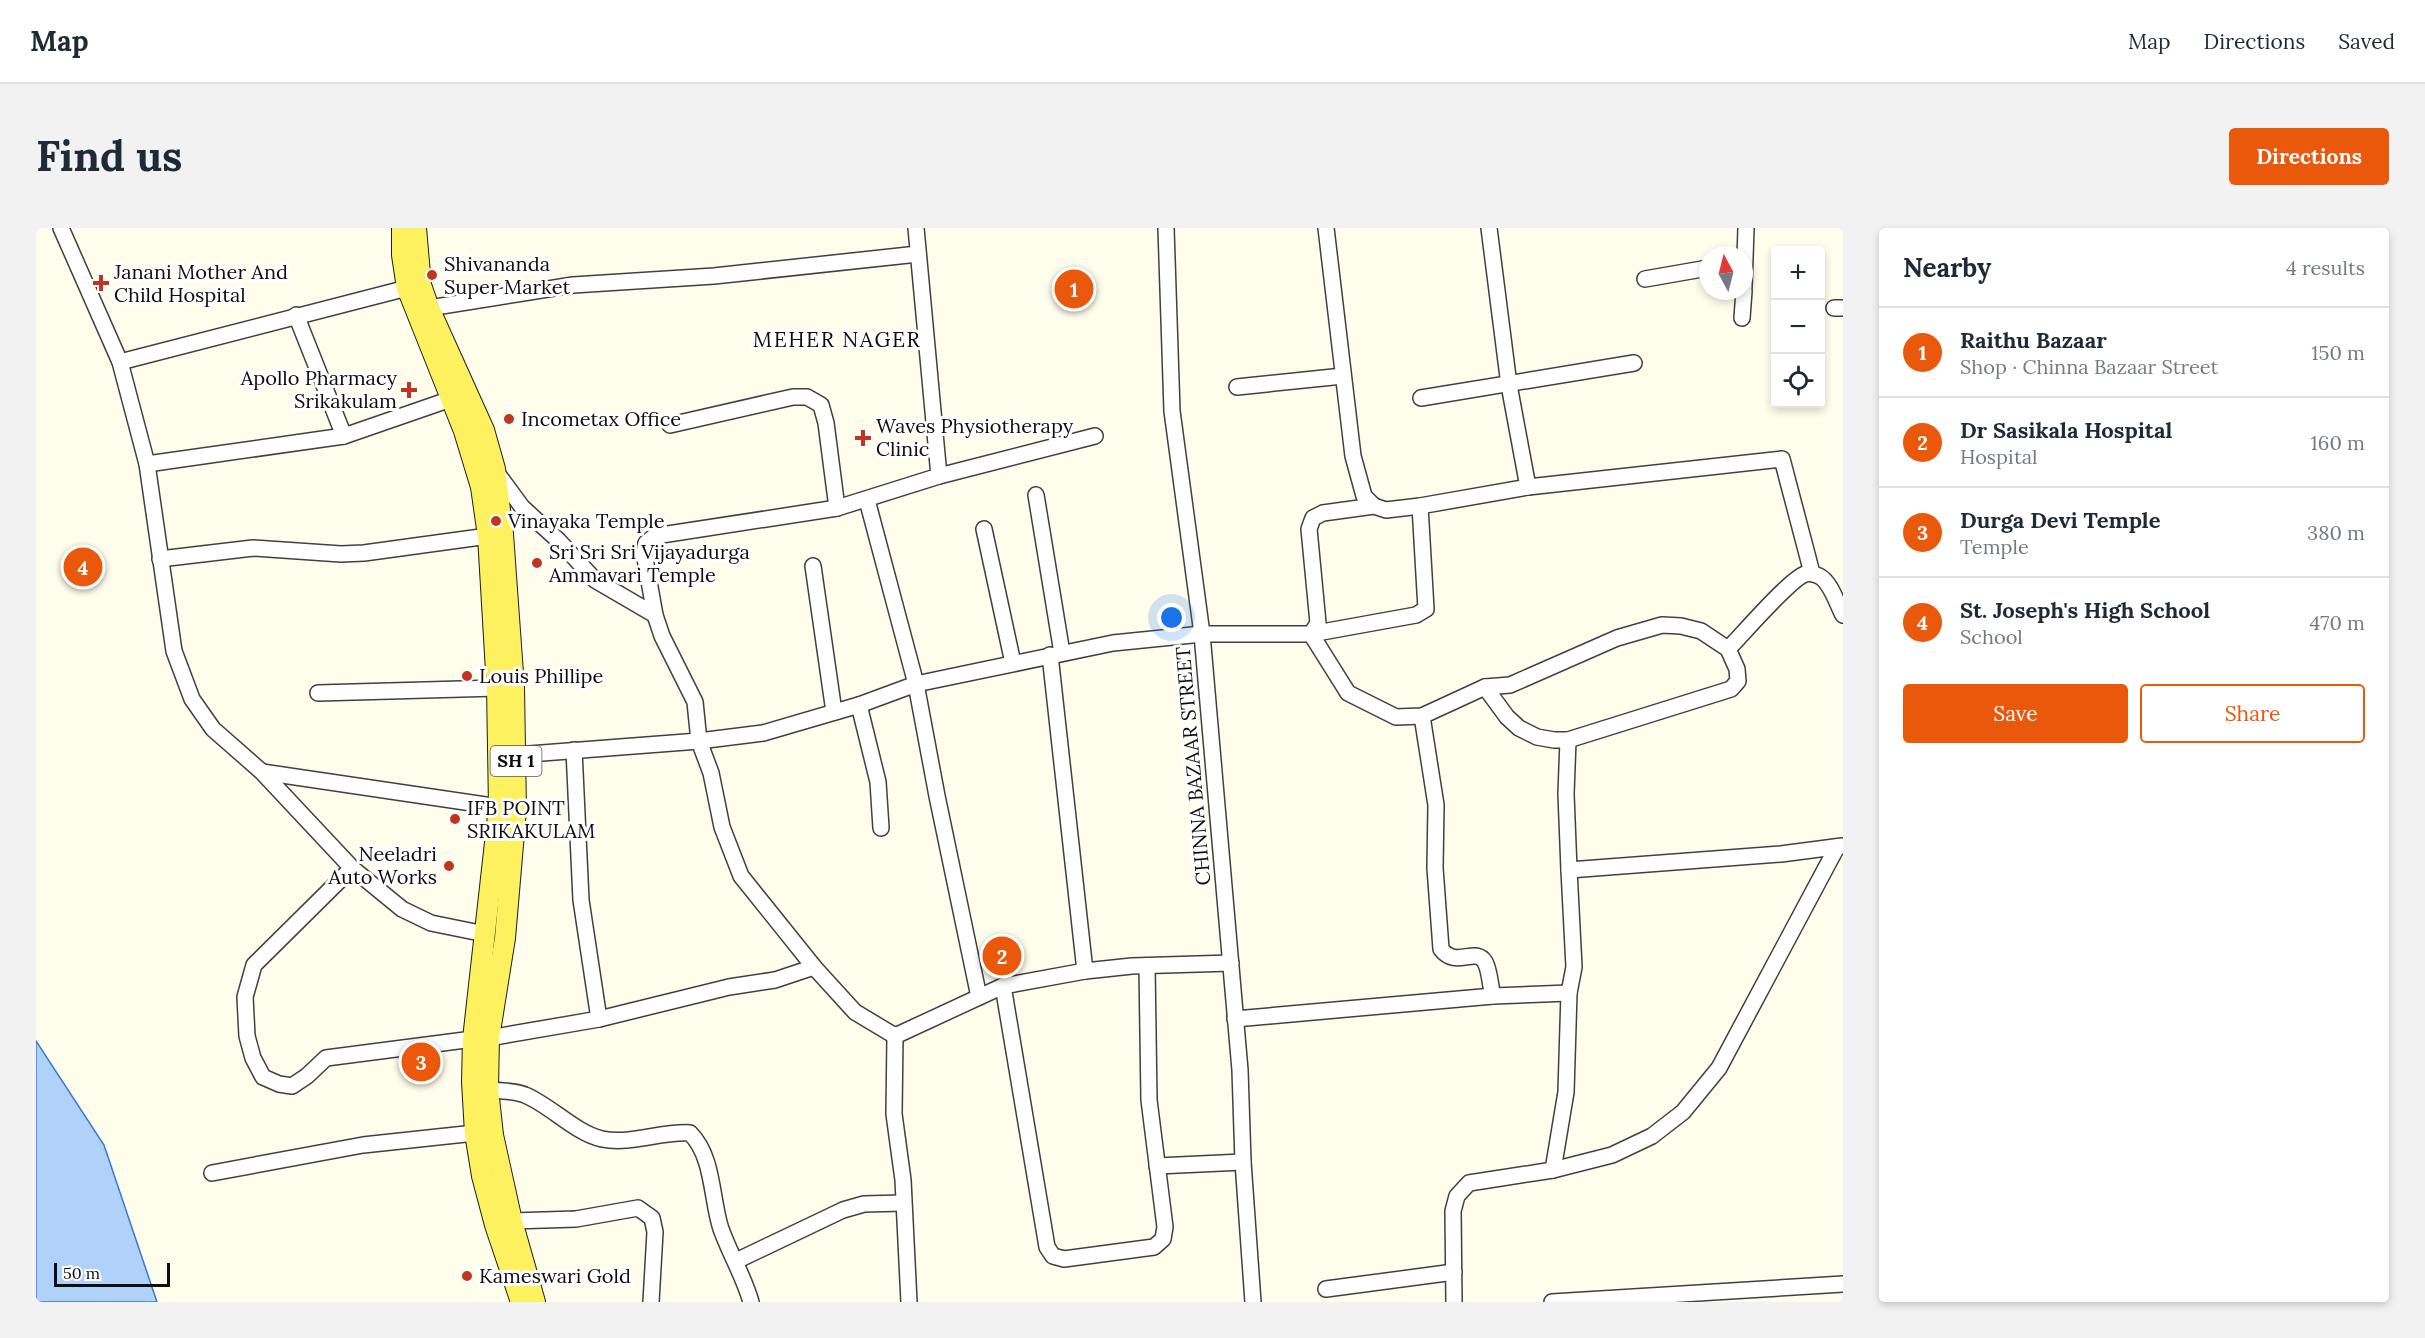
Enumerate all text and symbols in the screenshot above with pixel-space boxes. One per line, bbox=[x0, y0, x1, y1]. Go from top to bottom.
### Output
text: Map bbox=[30, 23, 89, 59]
text: Map bbox=[2128, 28, 2171, 55]
text: Directions bbox=[2204, 28, 2305, 55]
text: Saved bbox=[2338, 28, 2395, 55]
button: Directions bbox=[2229, 128, 2389, 185]
text: Find us bbox=[36, 129, 182, 183]
north arrow bbox=[1699, 246, 1753, 300]
map controls bbox=[1771, 246, 1825, 408]
button: + bbox=[1771, 246, 1825, 300]
place label: Shivananda Super Market bbox=[444, 251, 570, 299]
text: Nearby bbox=[1903, 251, 1991, 284]
text: 4 results bbox=[2286, 255, 2365, 280]
place label: Janani Mother And Child Hospital bbox=[113, 259, 288, 307]
pin: 1 bbox=[1054, 266, 1094, 312]
marker: Shivananda Super Market bbox=[425, 268, 439, 282]
marker: Janani Mother And Child Hospital bbox=[92, 274, 110, 292]
button: − bbox=[1771, 300, 1825, 354]
district label: MEHER NAGER bbox=[753, 326, 921, 353]
text: Raithu Bazaar bbox=[1960, 326, 2107, 354]
text: 1 bbox=[1918, 340, 1927, 365]
text: 150 m bbox=[2311, 340, 2365, 365]
button: locate bbox=[1771, 354, 1825, 408]
text: Shop · Chinna Bazaar Street bbox=[1960, 354, 2218, 379]
place label: Apollo Pharmacy Srikakulam bbox=[240, 365, 397, 413]
marker: Apollo Pharmacy Srikakulam bbox=[402, 383, 416, 397]
place label: Incometax Office bbox=[521, 406, 681, 431]
marker: Incometax Office bbox=[502, 412, 516, 426]
place label: Waves Physiotherapy Clinic bbox=[876, 413, 1074, 461]
text: Dr Sasikala Hospital bbox=[1960, 416, 2172, 444]
marker: Waves Physiotherapy Clinic bbox=[854, 429, 872, 447]
text: 2 bbox=[1917, 430, 1928, 455]
text: 160 m bbox=[2311, 430, 2365, 455]
text: Hospital bbox=[1960, 444, 2038, 469]
text: Durga Devi Temple bbox=[1960, 506, 2161, 534]
place label: Vinayaka Temple bbox=[507, 508, 665, 533]
marker: Vinayaka Temple bbox=[489, 514, 503, 528]
text: 3 bbox=[1917, 520, 1928, 545]
text: 380 m bbox=[2307, 520, 2365, 545]
text: Temple bbox=[1960, 534, 2029, 559]
place label: Sri Sri Sri Vijayadurga Ammavari Temple bbox=[548, 539, 750, 587]
pin: 4 bbox=[64, 544, 102, 590]
marker: Sri Sri Sri Vijayadurga Ammavari Temple bbox=[530, 556, 544, 570]
text: St. Joseph's High School bbox=[1960, 596, 2210, 624]
your location bbox=[1157, 603, 1186, 632]
text: 4 bbox=[1917, 610, 1928, 635]
text: 470 m bbox=[2309, 610, 2365, 635]
text: School bbox=[1960, 624, 2023, 649]
street label: CHINNA BAZAAR STREET bbox=[1170, 645, 1215, 886]
place label: Louis Phillipe bbox=[479, 663, 603, 688]
marker: Louis Phillipe bbox=[460, 669, 474, 683]
button: Save bbox=[1903, 684, 2128, 743]
button: Share bbox=[2140, 684, 2365, 743]
road number: SH 1 bbox=[490, 746, 542, 776]
place label: IFB POINT SRIKAKULAM bbox=[467, 795, 595, 843]
marker: IFB POINT SRIKAKULAM bbox=[448, 812, 462, 826]
place label: Neeladri Auto Works bbox=[327, 841, 437, 889]
marker: Neeladri Auto Works bbox=[442, 859, 456, 873]
pin: 2 bbox=[982, 934, 1022, 978]
pin: 3 bbox=[402, 1040, 440, 1084]
scale bar bbox=[54, 1260, 170, 1288]
text: 50 m bbox=[63, 1263, 100, 1283]
place label: Kameswari Gold bbox=[479, 1263, 631, 1288]
marker: Kameswari Gold bbox=[460, 1269, 474, 1283]

